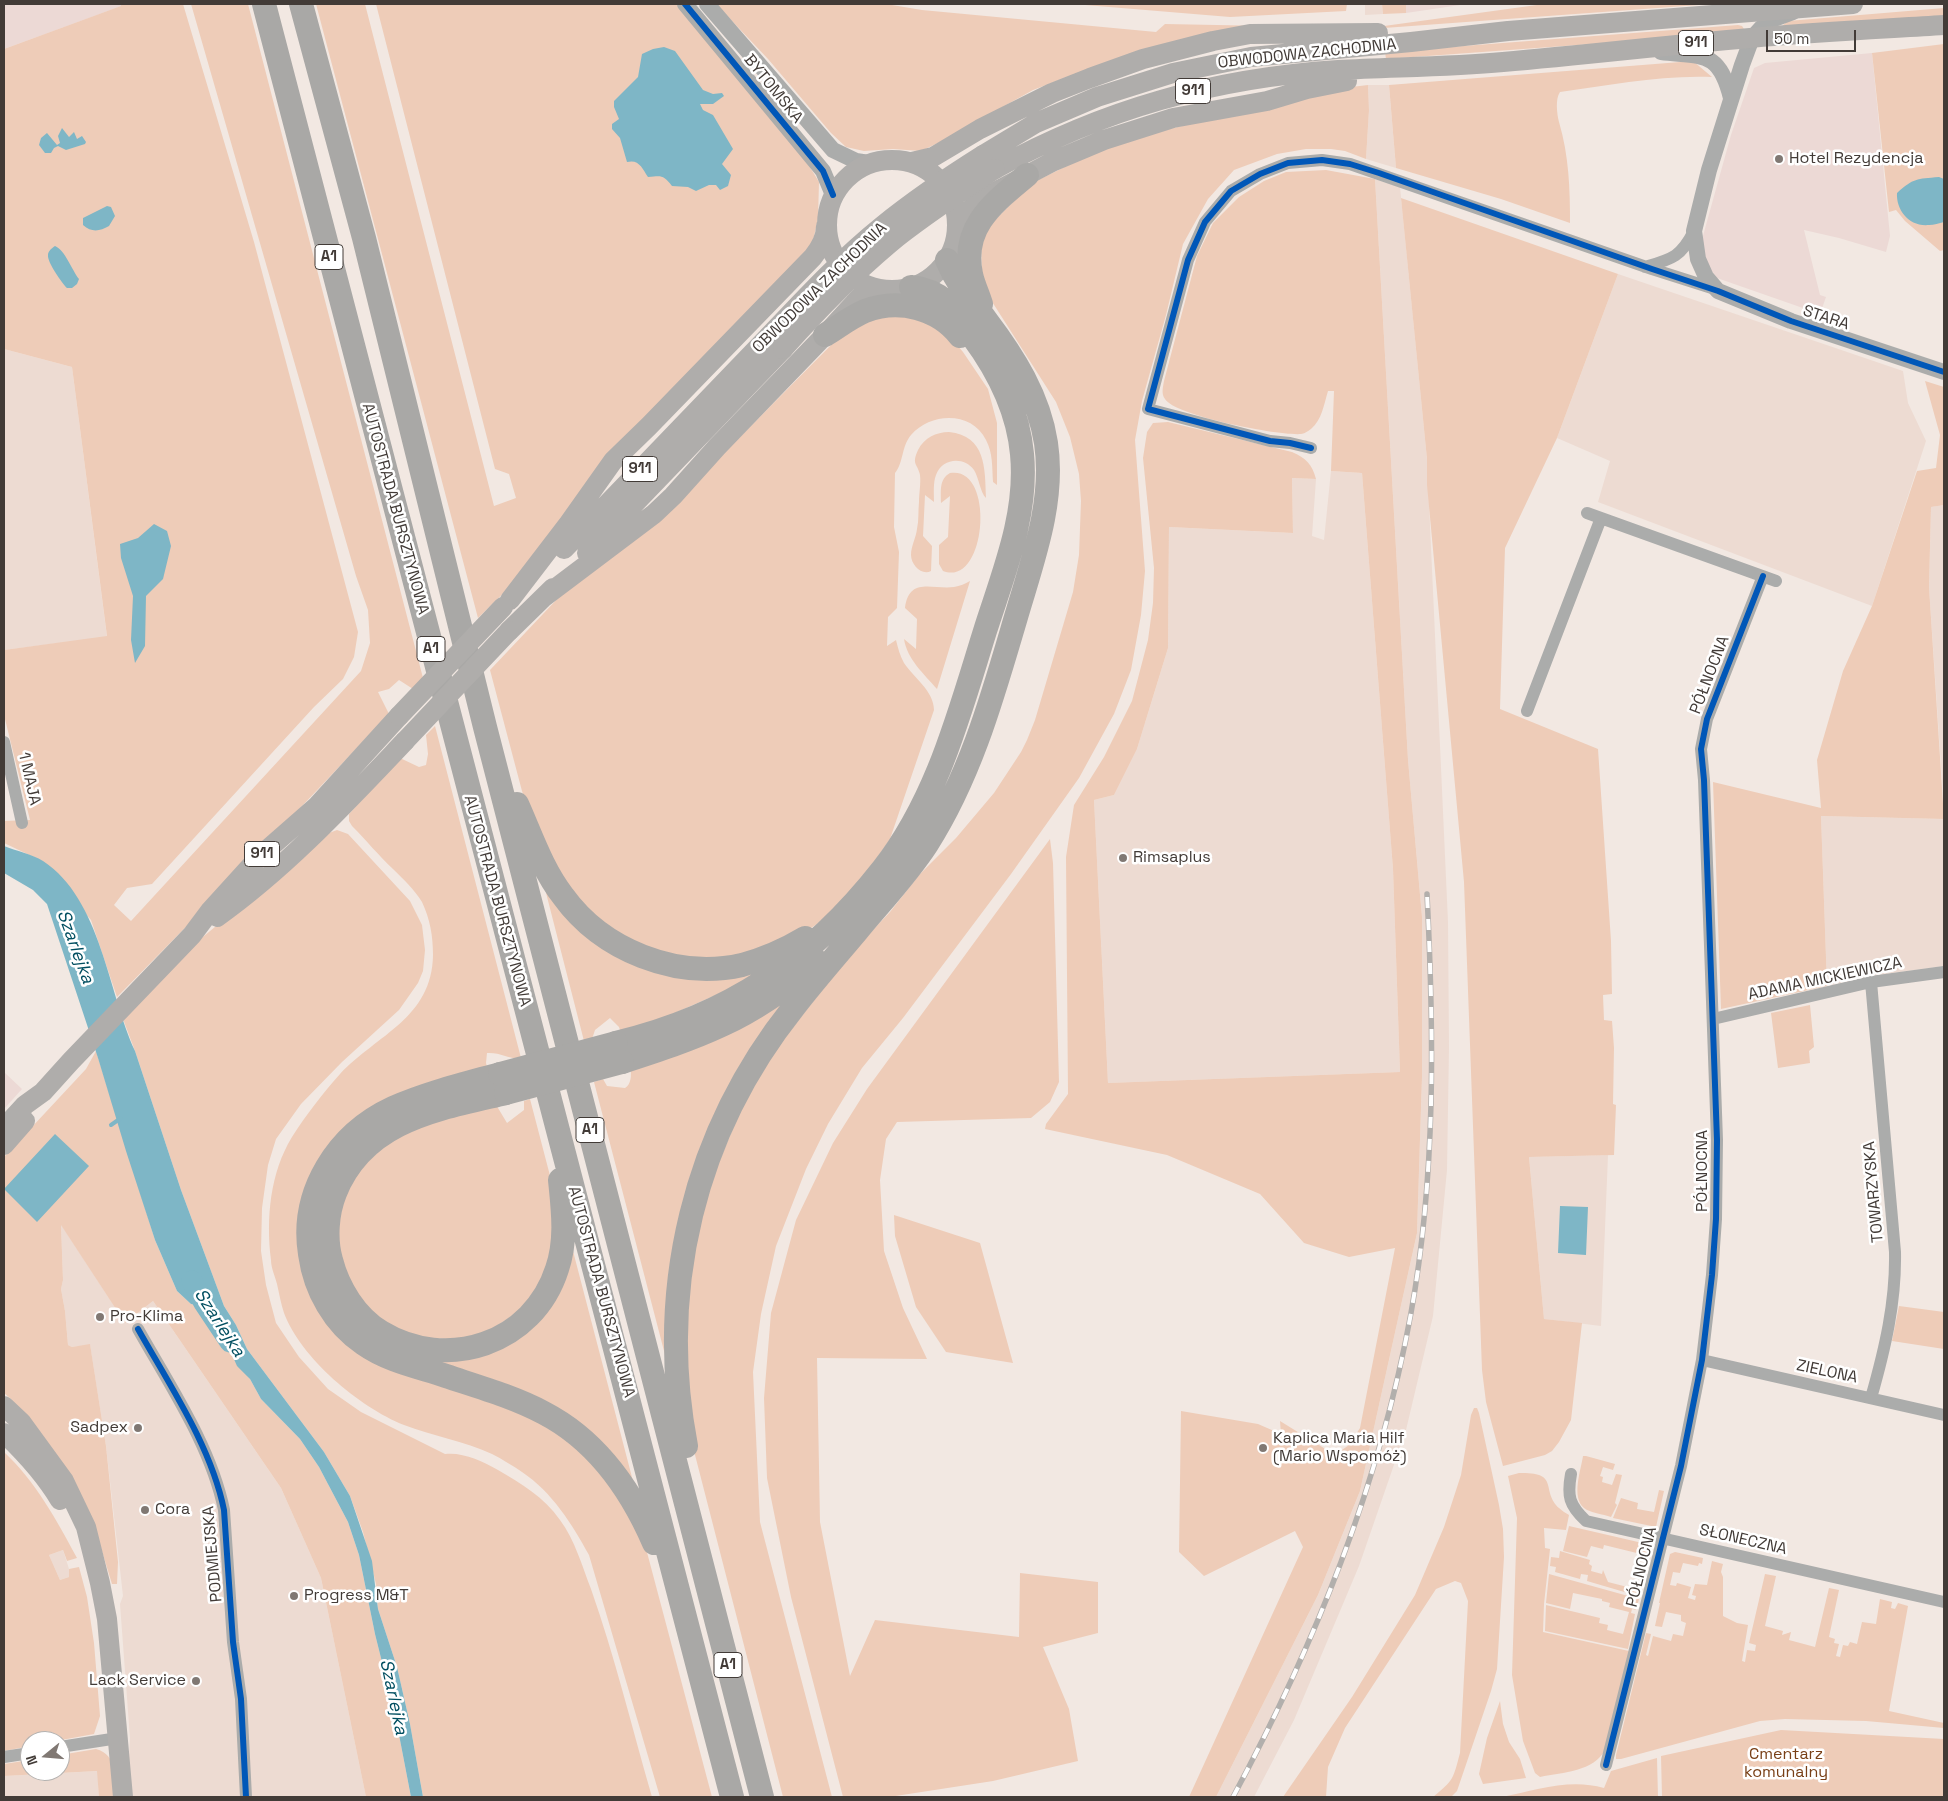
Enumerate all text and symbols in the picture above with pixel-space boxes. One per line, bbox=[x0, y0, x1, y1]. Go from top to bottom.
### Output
scale bar bbox=[1768, 20, 1858, 52]
text: 50 m bbox=[1774, 29, 1809, 48]
road number: 911 bbox=[1678, 30, 1714, 56]
street label: OBWODOWA ZACHODNIA bbox=[1217, 35, 1397, 73]
street label: BYTOMSKA bbox=[739, 51, 807, 127]
road number: 911 bbox=[1176, 78, 1210, 104]
place label: Hotel Rezydencja bbox=[1789, 149, 1923, 169]
marker: Hotel Rezydencja bbox=[1773, 153, 1785, 165]
street label: OBWODOWA ZACHODNIA bbox=[749, 219, 891, 357]
road number: A1 bbox=[315, 244, 343, 270]
street label: STARA bbox=[1800, 301, 1852, 335]
street label: AUTOSTRADA BURSZTYNOWA bbox=[358, 401, 432, 617]
road number: 911 bbox=[622, 456, 658, 482]
street label: PÓŁNOCNA bbox=[1686, 633, 1734, 717]
road number: A1 bbox=[417, 636, 445, 662]
street label: 1 MAJA bbox=[14, 751, 44, 807]
street label: AUTOSTRADA BURSZTYNOWA bbox=[460, 793, 534, 1009]
road number: 911 bbox=[244, 842, 280, 866]
place label: Rimsaplus bbox=[1133, 848, 1211, 868]
marker: Rimsaplus bbox=[1117, 852, 1129, 864]
water label: Szarlejka bbox=[52, 907, 98, 987]
street label: ADAMA MICKIEWICZA bbox=[1746, 953, 1904, 1005]
road number: A1 bbox=[576, 1118, 604, 1142]
street label: PÓŁNOCNA bbox=[1693, 1130, 1713, 1212]
street label: TOWARZYSKA bbox=[1860, 1141, 1888, 1243]
street label: AUTOSTRADA BURSZTYNOWA bbox=[564, 1184, 638, 1400]
water label: Szarlejka bbox=[189, 1285, 249, 1361]
place label: Pro-Klima bbox=[110, 1307, 183, 1327]
marker: Pro-Klima bbox=[94, 1311, 106, 1323]
street label: ZIELONA bbox=[1795, 1356, 1859, 1388]
place label: Sadpex bbox=[70, 1418, 128, 1438]
marker: Sadpex bbox=[132, 1422, 144, 1434]
place label: Kaplica Maria Hilf (Mario Wspomóż) bbox=[1273, 1429, 1406, 1467]
marker: Kaplica Maria Hilf (Mario Wspomóż) bbox=[1257, 1442, 1269, 1454]
place label: Cora bbox=[155, 1500, 190, 1520]
marker: Cora bbox=[139, 1504, 151, 1516]
street label: PODMIEJSKA bbox=[199, 1505, 227, 1603]
street label: SŁONECZNA bbox=[1697, 1521, 1789, 1559]
street label: PÓŁNOCNA bbox=[1623, 1525, 1661, 1609]
place label: Progress M&T bbox=[304, 1586, 409, 1606]
marker: Progress M&T bbox=[288, 1590, 300, 1602]
road number: A1 bbox=[714, 1652, 742, 1678]
water label: Szarlejka bbox=[374, 1657, 412, 1737]
place label: Lack Service bbox=[89, 1671, 186, 1691]
marker: Lack Service bbox=[190, 1675, 202, 1687]
north arrow bbox=[20, 1731, 70, 1781]
park label: Cmentarz komunalny bbox=[1744, 1745, 1828, 1783]
text: N bbox=[22, 1753, 42, 1767]

